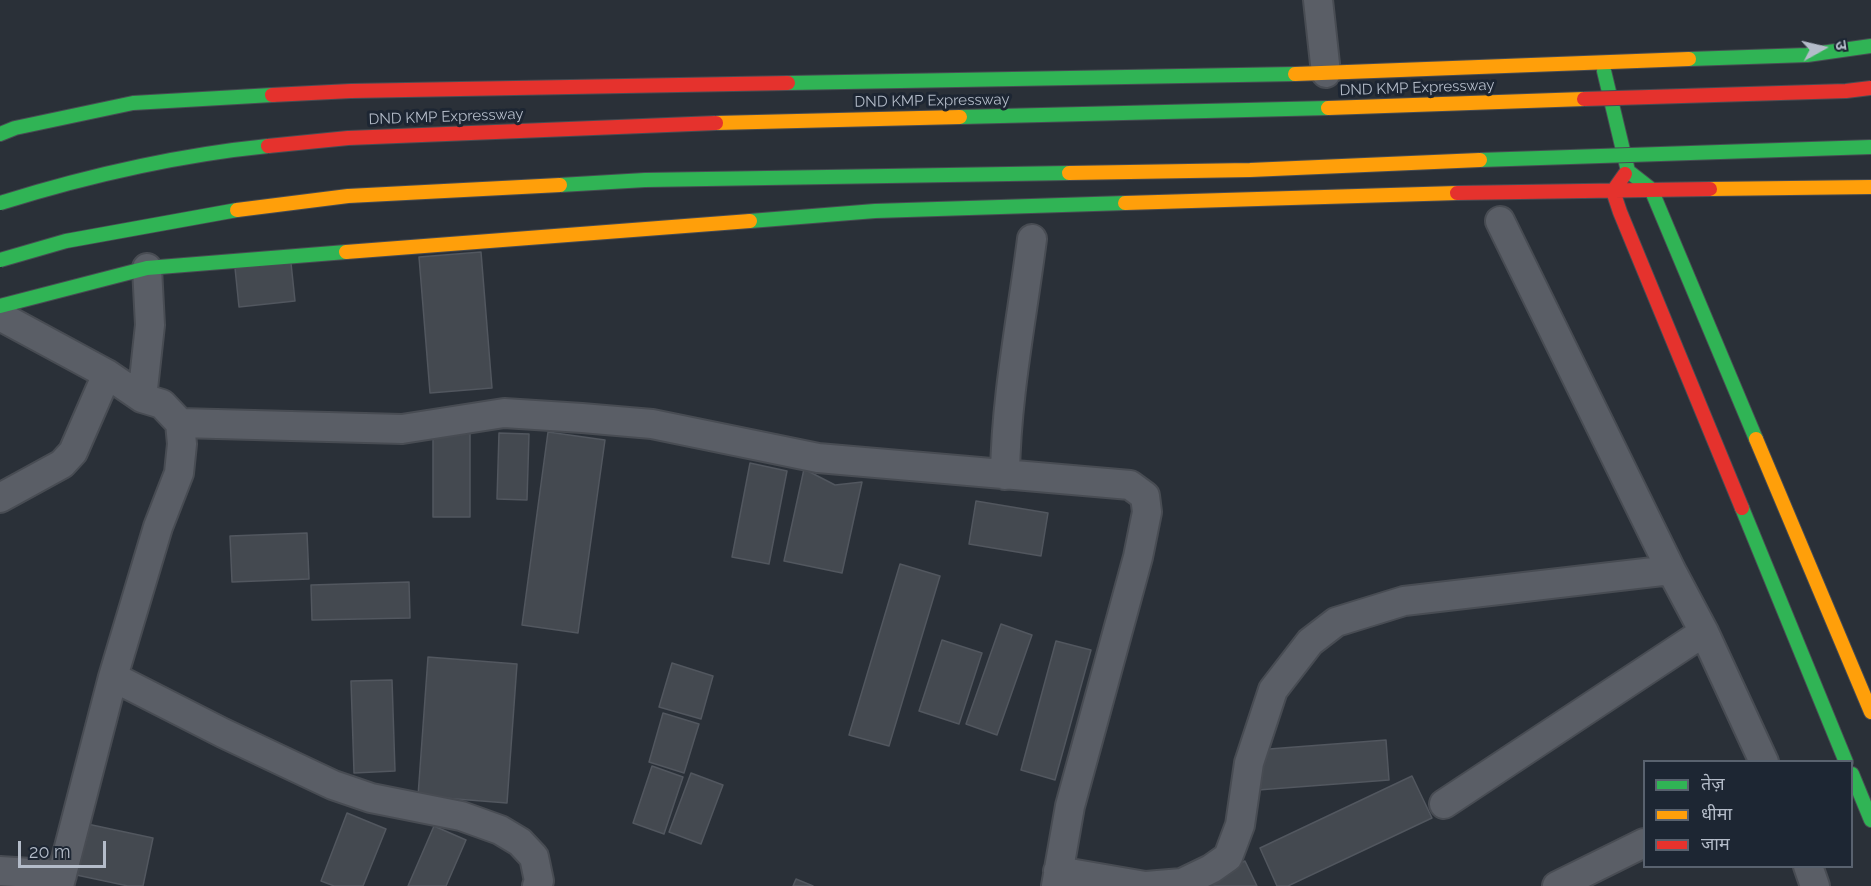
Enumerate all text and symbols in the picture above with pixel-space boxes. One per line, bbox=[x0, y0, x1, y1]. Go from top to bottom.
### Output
north arrow bbox=[1793, 18, 1853, 78]
text: उ bbox=[1831, 39, 1851, 51]
street label: DND KMP Expressway bbox=[1339, 76, 1495, 100]
street label: DND KMP Expressway bbox=[854, 91, 1010, 111]
street label: DND KMP Expressway bbox=[368, 105, 524, 129]
legend bbox=[1643, 760, 1853, 868]
text: तेज़ bbox=[1701, 773, 1725, 794]
text: धीमा bbox=[1701, 803, 1732, 824]
scale bar bbox=[21, 829, 110, 867]
text: जाम bbox=[1701, 833, 1730, 854]
text: 20 m bbox=[29, 841, 71, 862]

